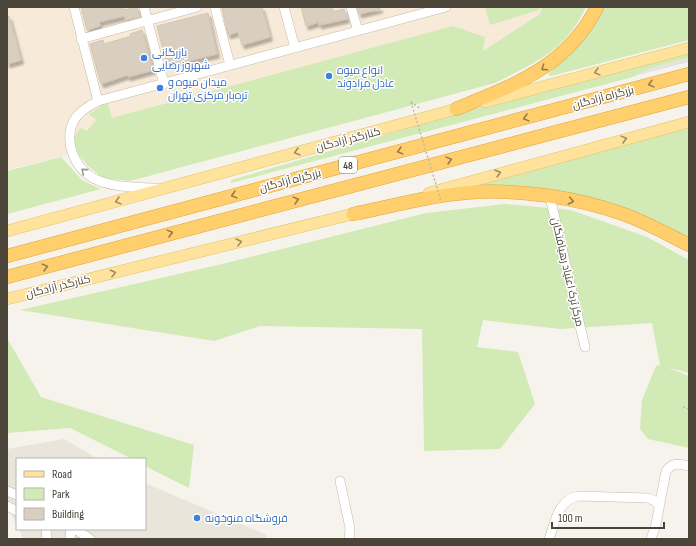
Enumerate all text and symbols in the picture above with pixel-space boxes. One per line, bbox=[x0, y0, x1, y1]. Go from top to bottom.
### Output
place label: بازرگانی شهروز رضایی bbox=[152, 46, 210, 72]
marker: بازرگانی شهروز رضایی bbox=[139, 53, 149, 63]
one-way arrow bbox=[542, 63, 549, 70]
place label: انواع میوه عادل مرادوند bbox=[337, 64, 395, 90]
one-way arrow bbox=[594, 67, 601, 76]
marker: انواع میوه عادل مرادوند bbox=[324, 71, 334, 81]
place label: میدان میوه و تره‌بار مرکزی تهران bbox=[168, 76, 247, 102]
one-way arrow bbox=[648, 79, 655, 88]
marker: میدان میوه و تره‌بار مرکزی تهران bbox=[155, 83, 165, 93]
street label: بزرگراه آزادگان bbox=[571, 83, 635, 112]
one-way arrow bbox=[523, 113, 530, 122]
street label: کنارگذر آزادگان bbox=[314, 125, 382, 154]
one-way arrow bbox=[620, 135, 627, 144]
one-way arrow bbox=[294, 147, 301, 156]
one-way arrow bbox=[397, 147, 403, 155]
one-way arrow bbox=[445, 156, 452, 165]
road number: 48 bbox=[339, 157, 357, 173]
street label: بزرگراه آزادگان bbox=[258, 166, 322, 195]
one-way arrow bbox=[82, 169, 89, 176]
one-way arrow bbox=[495, 169, 502, 178]
one-way arrow bbox=[231, 190, 238, 199]
one-way arrow bbox=[114, 196, 121, 204]
one-way arrow bbox=[292, 196, 299, 205]
one-way arrow bbox=[568, 196, 574, 205]
street label: مرکز ترک اعتیاد رهیافتگان bbox=[549, 216, 586, 328]
one-way arrow bbox=[167, 230, 174, 238]
one-way arrow bbox=[236, 239, 242, 247]
one-way arrow bbox=[41, 263, 48, 272]
one-way arrow bbox=[109, 269, 116, 278]
street label: کنارگذر آزادگان bbox=[24, 272, 92, 301]
legend bbox=[16, 458, 146, 530]
text: Road bbox=[52, 467, 72, 482]
text: Park bbox=[52, 487, 70, 502]
scale bar bbox=[552, 504, 664, 530]
text: Building bbox=[52, 507, 84, 522]
text: 100 m bbox=[558, 511, 583, 526]
place label: فروشگاه منوخونه bbox=[205, 512, 288, 525]
marker: فروشگاه منوخونه bbox=[192, 513, 202, 523]

